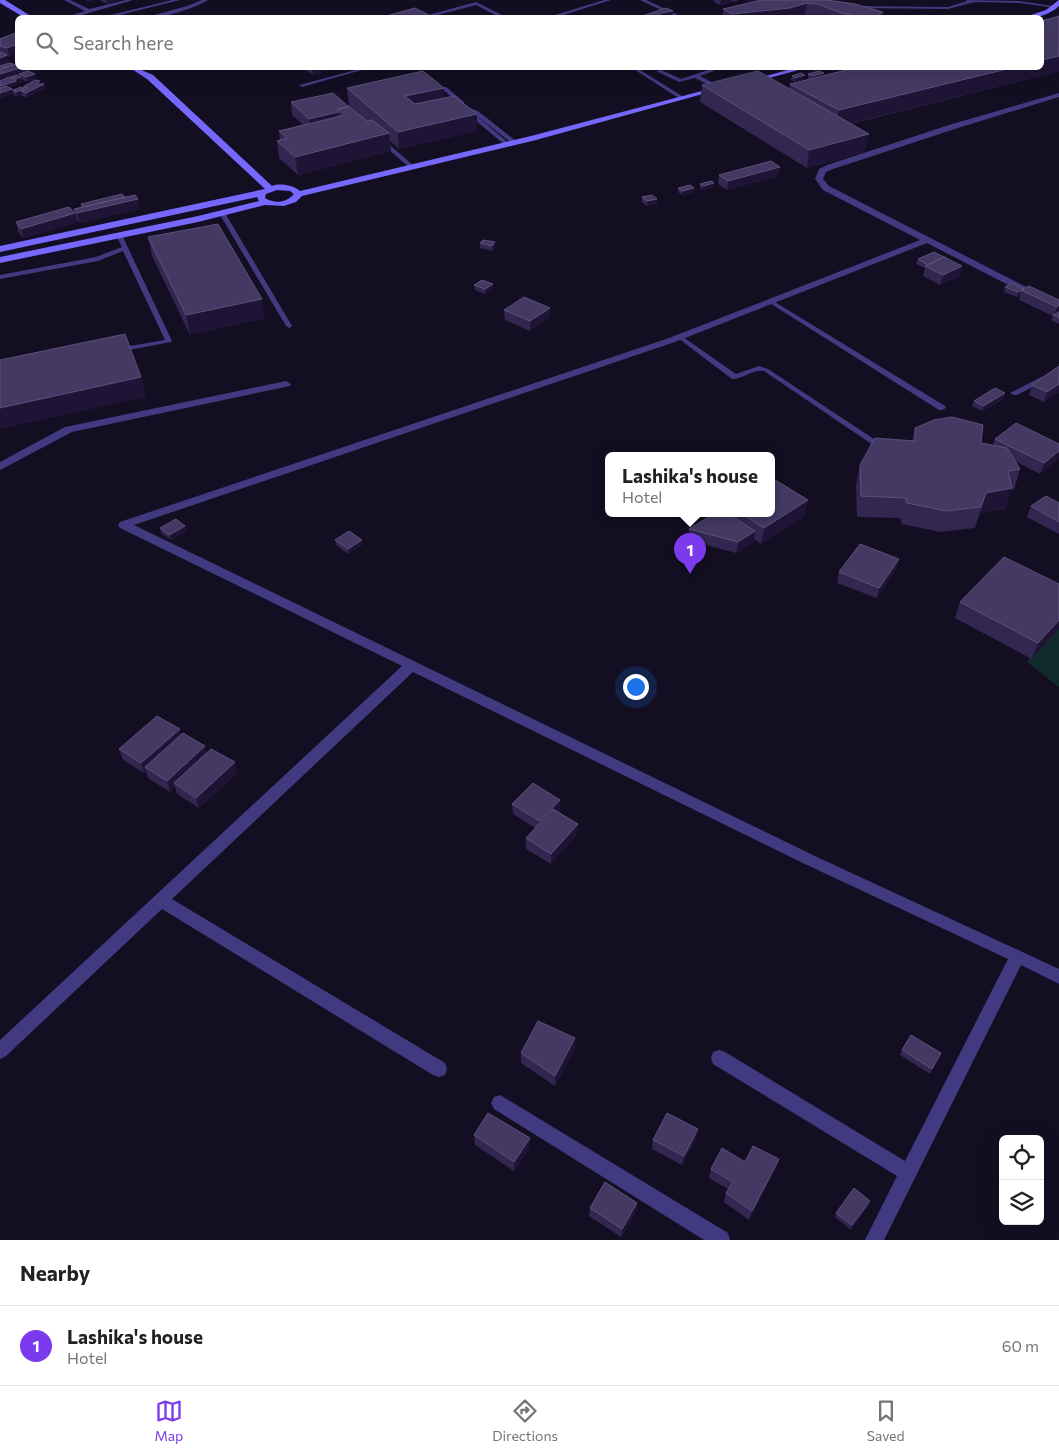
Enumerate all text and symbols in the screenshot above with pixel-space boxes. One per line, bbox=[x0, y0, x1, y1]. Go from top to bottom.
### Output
search box bbox=[15, 15, 1044, 70]
icon: search bbox=[33, 29, 61, 57]
text: Search here bbox=[73, 31, 173, 54]
popup bbox=[605, 452, 775, 517]
text: Lashika's house bbox=[622, 464, 758, 487]
text: Hotel bbox=[622, 487, 662, 506]
pin: 1 bbox=[674, 533, 706, 574]
your location bbox=[623, 674, 649, 700]
map controls bbox=[999, 1135, 1044, 1225]
button: locate bbox=[999, 1135, 1044, 1180]
button: layers bbox=[999, 1180, 1044, 1225]
text: Nearby bbox=[20, 1260, 90, 1285]
text: Lashika's house bbox=[67, 1325, 203, 1348]
text: 1 bbox=[32, 1336, 40, 1355]
text: 60 m bbox=[1002, 1336, 1039, 1355]
text: Hotel bbox=[67, 1348, 107, 1367]
tab: Map bbox=[154, 1397, 183, 1444]
tab: Directions bbox=[492, 1397, 558, 1444]
tab: Saved bbox=[867, 1397, 905, 1444]

